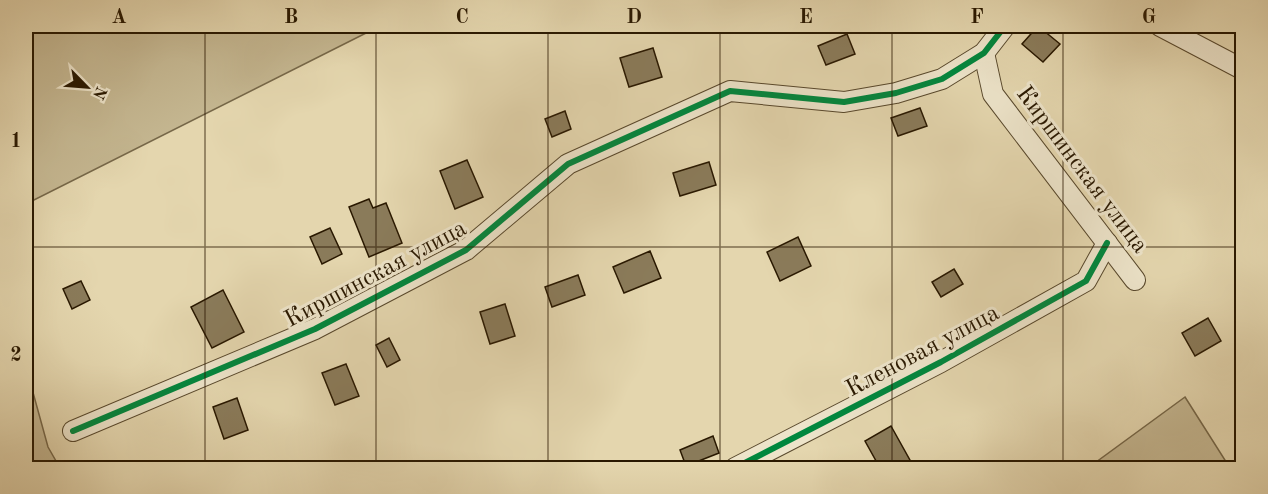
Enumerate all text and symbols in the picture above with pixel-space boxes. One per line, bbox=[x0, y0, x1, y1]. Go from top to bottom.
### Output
text: A bbox=[111, 8, 127, 28]
text: B bbox=[284, 8, 298, 28]
text: C bbox=[455, 8, 469, 28]
text: D bbox=[626, 8, 642, 28]
text: E bbox=[799, 8, 813, 28]
text: F bbox=[970, 8, 984, 28]
text: G bbox=[1142, 8, 1156, 28]
north arrow bbox=[57, 57, 117, 117]
street label: Киршинская улица bbox=[1011, 82, 1152, 258]
text: N bbox=[89, 84, 109, 102]
text: 1 bbox=[10, 132, 22, 152]
street label: Киршинская улица bbox=[281, 217, 471, 333]
street label: Кленовая улица bbox=[842, 301, 1004, 402]
text: 2 bbox=[10, 346, 22, 366]

